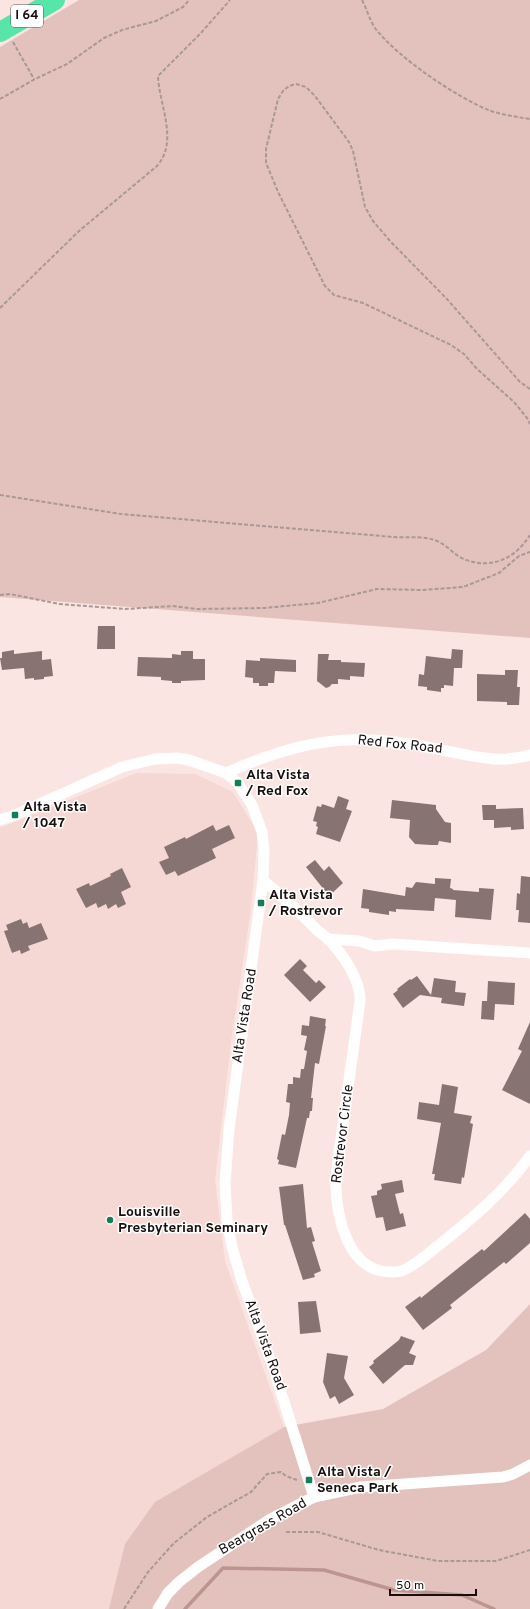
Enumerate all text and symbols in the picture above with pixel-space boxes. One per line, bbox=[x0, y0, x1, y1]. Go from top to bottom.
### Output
road number: I 64 bbox=[11, 5, 43, 27]
street label: Red Fox Road bbox=[357, 732, 443, 758]
place label: Alta Vista / Red Fox bbox=[245, 767, 310, 800]
marker: Alta Vista / Red Fox bbox=[233, 778, 243, 788]
place label: Alta Vista / 1047 bbox=[22, 799, 87, 832]
marker: Alta Vista / 1047 bbox=[10, 810, 20, 820]
place label: Alta Vista / Rostrevor bbox=[268, 887, 343, 920]
marker: Alta Vista / Rostrevor bbox=[256, 898, 266, 908]
street label: Alta Vista Road bbox=[229, 967, 261, 1065]
street label: Rostrevor Circle bbox=[328, 1084, 358, 1184]
place label: Louisville Presbyterian Seminary bbox=[118, 1204, 268, 1237]
marker: Louisville Presbyterian Seminary bbox=[105, 1215, 115, 1225]
street label: Alta Vista Road bbox=[241, 1297, 289, 1393]
place label: Alta Vista / Seneca Park bbox=[317, 1464, 399, 1497]
marker: Alta Vista / Seneca Park bbox=[304, 1475, 314, 1485]
street label: Beargrass Road bbox=[216, 1495, 310, 1559]
scale bar bbox=[390, 1571, 476, 1597]
text: 50 m bbox=[396, 1578, 424, 1594]

